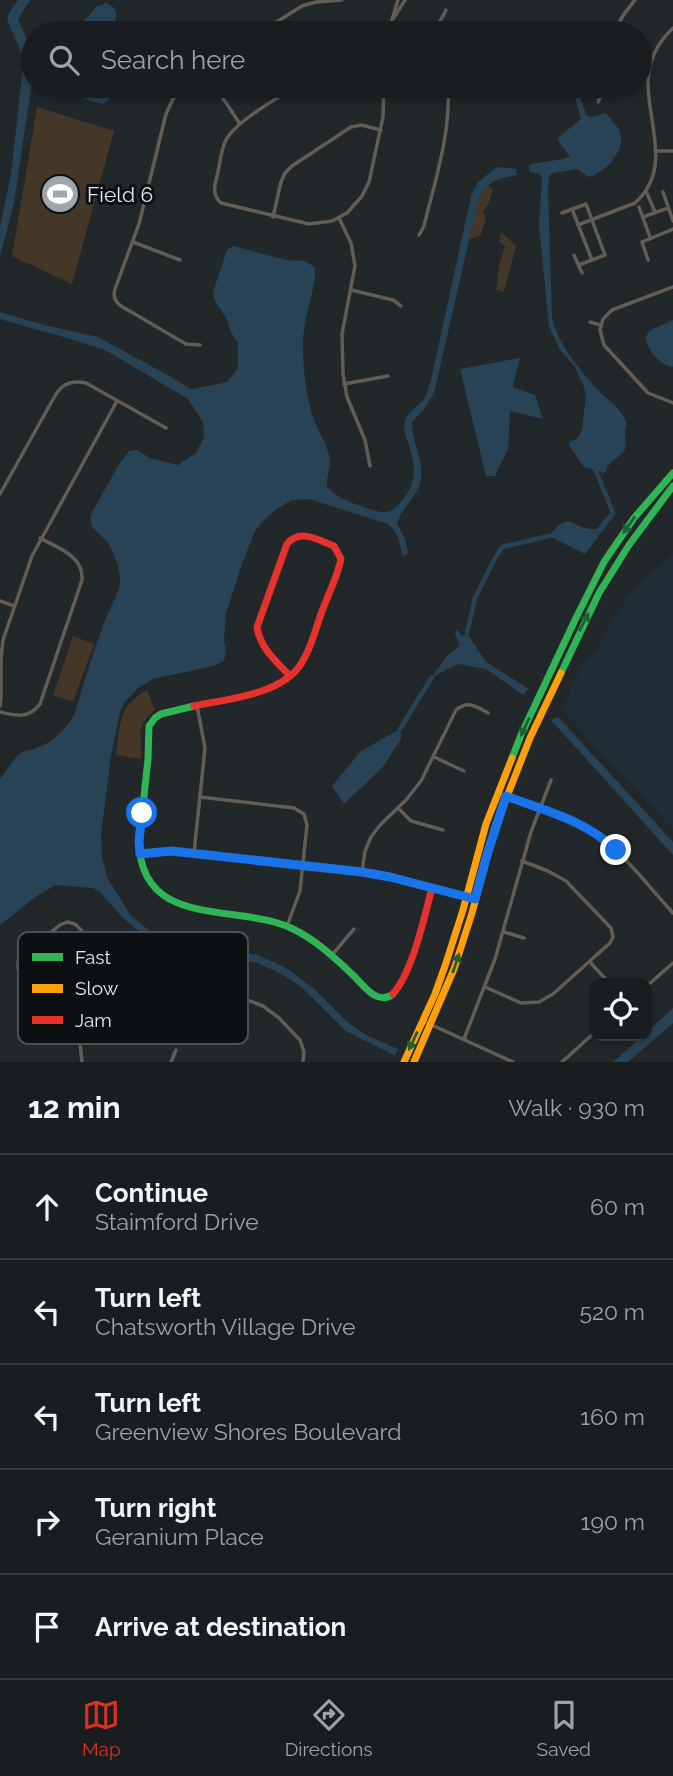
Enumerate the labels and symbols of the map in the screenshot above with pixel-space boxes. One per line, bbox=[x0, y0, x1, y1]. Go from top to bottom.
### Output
sports icon: Field 6 bbox=[39, 173, 81, 215]
place label: Field 6 bbox=[87, 182, 153, 207]
one-way arrow bbox=[622, 516, 636, 534]
one-way arrow bbox=[579, 612, 590, 632]
one-way arrow bbox=[519, 717, 531, 737]
route start bbox=[126, 797, 157, 828]
route end bbox=[600, 834, 631, 865]
legend bbox=[18, 932, 248, 1044]
text: Fast bbox=[75, 946, 111, 968]
one-way arrow bbox=[451, 952, 462, 973]
text: Slow bbox=[75, 977, 119, 999]
text: Jam bbox=[75, 1009, 112, 1031]
one-way arrow bbox=[408, 1031, 419, 1052]

